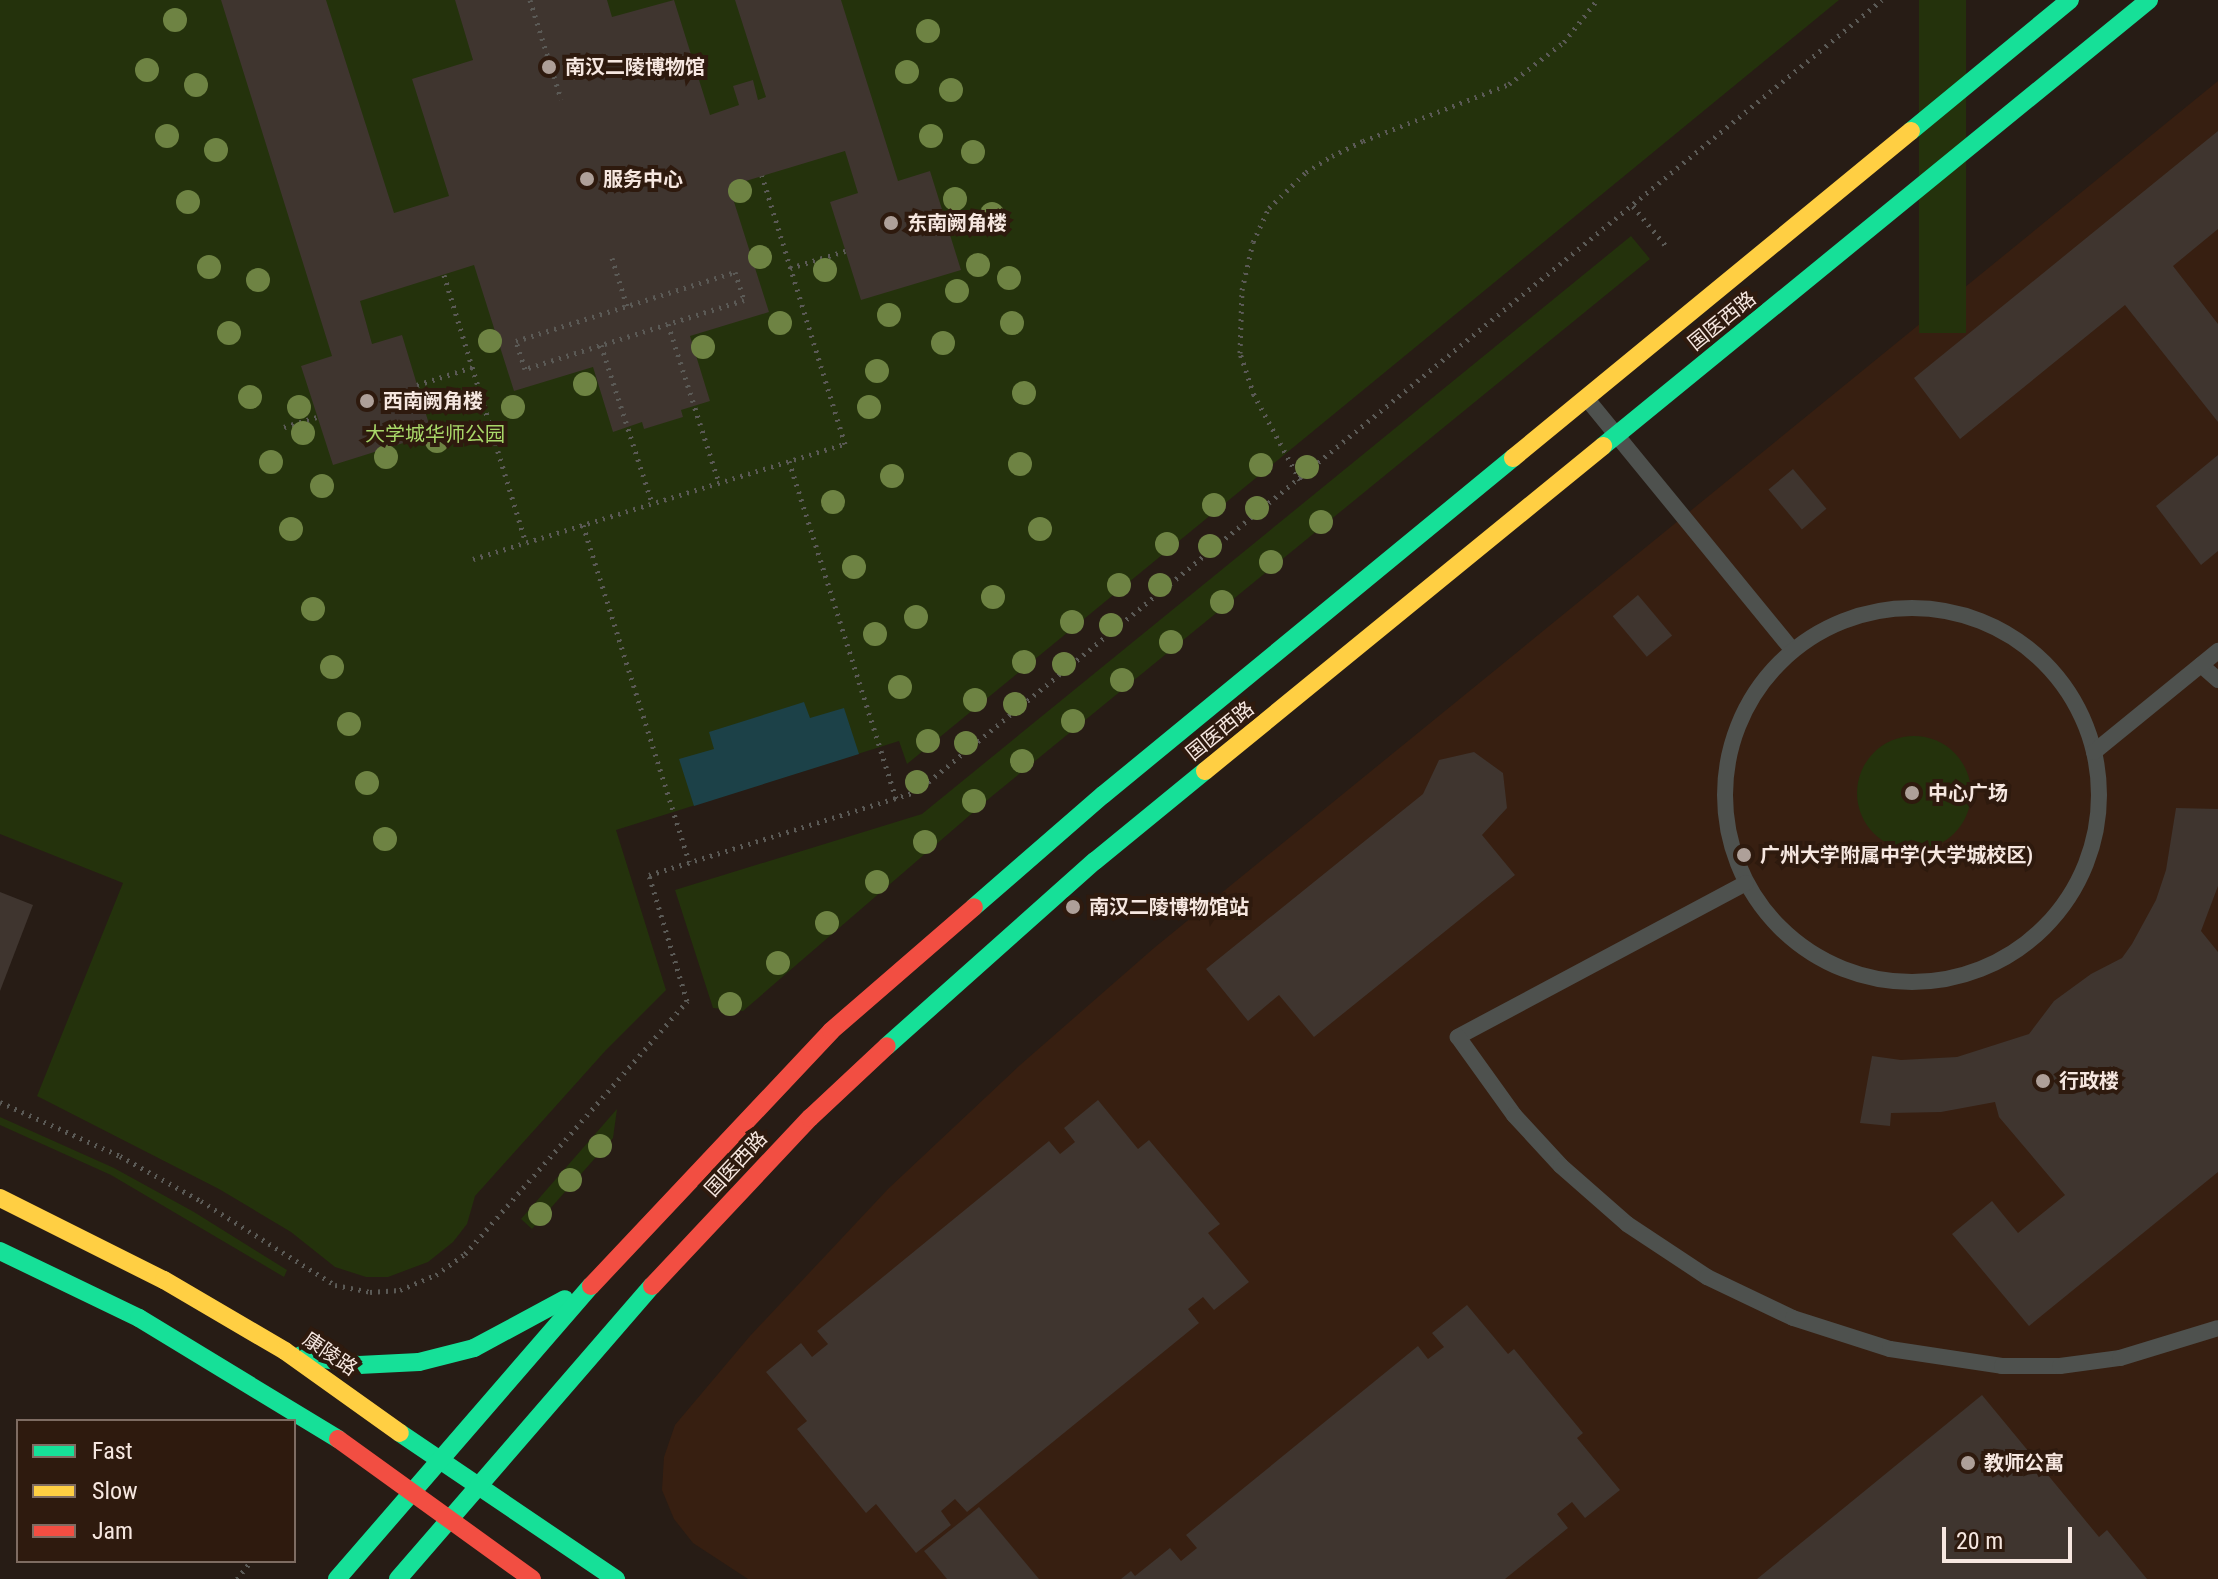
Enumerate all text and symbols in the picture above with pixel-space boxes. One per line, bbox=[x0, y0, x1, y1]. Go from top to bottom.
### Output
place label: 南汉二陵博物馆 bbox=[565, 55, 705, 79]
marker: 南汉二陵博物馆 bbox=[540, 58, 558, 76]
place label: 服务中心 bbox=[603, 167, 683, 191]
marker: 服务中心 bbox=[578, 170, 596, 188]
place label: 东南阙角楼 bbox=[907, 211, 1007, 235]
marker: 东南阙角楼 bbox=[882, 214, 900, 232]
street label: 国医西路 bbox=[1683, 287, 1761, 355]
place label: 西南阙角楼 bbox=[383, 389, 483, 413]
marker: 西南阙角楼 bbox=[358, 392, 376, 410]
park label: 大学城华师公园 bbox=[365, 422, 505, 446]
street label: 国医西路 bbox=[1181, 697, 1259, 765]
place label: 中心广场 bbox=[1928, 781, 2008, 805]
marker: 中心广场 bbox=[1903, 784, 1921, 802]
place label: 广州大学附属中学(大学城校区) bbox=[1760, 843, 2033, 867]
marker: 广州大学附属中学(大学城校区) bbox=[1735, 846, 1753, 864]
place label: 南汉二陵博物馆站 bbox=[1089, 895, 1249, 919]
marker: 南汉二陵博物馆站 bbox=[1064, 898, 1082, 916]
place label: 行政楼 bbox=[2059, 1069, 2119, 1093]
marker: 行政楼 bbox=[2034, 1072, 2052, 1090]
street label: 国医西路 bbox=[700, 1127, 772, 1201]
street label: 康陵路 bbox=[298, 1327, 362, 1381]
legend bbox=[16, 1419, 296, 1563]
text: Fast bbox=[92, 1437, 133, 1465]
place label: 教师公寓 bbox=[1984, 1451, 2064, 1475]
marker: 教师公寓 bbox=[1959, 1454, 1977, 1472]
text: Slow bbox=[92, 1477, 138, 1505]
scale bar bbox=[1946, 1511, 2076, 1561]
text: Jam bbox=[92, 1517, 133, 1545]
text: 20 m bbox=[1956, 1527, 2003, 1555]

